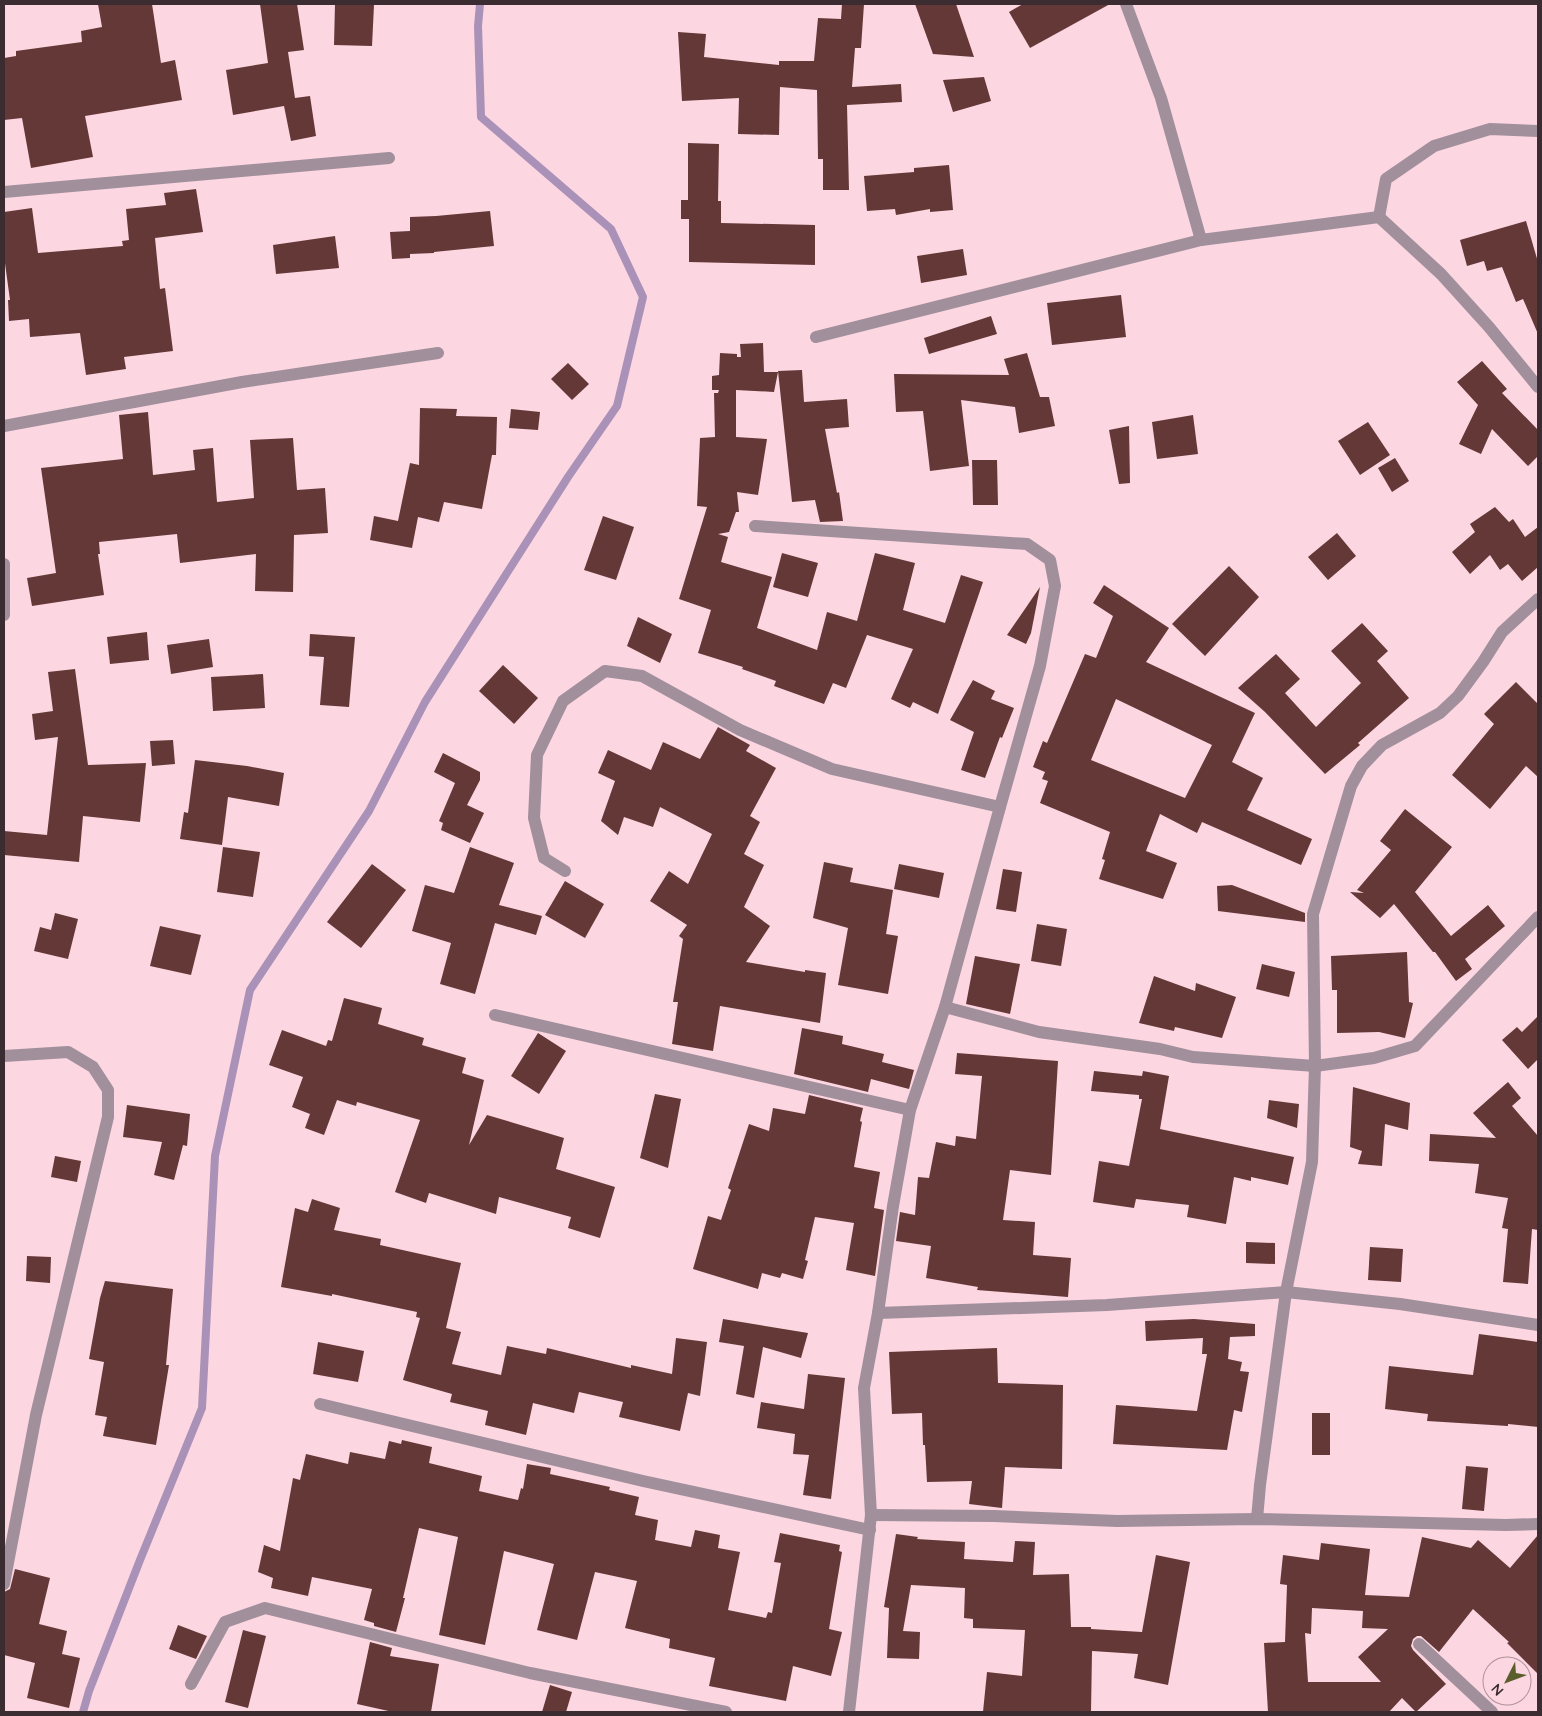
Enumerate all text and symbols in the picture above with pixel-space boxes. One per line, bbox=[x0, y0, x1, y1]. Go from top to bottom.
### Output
north arrow bbox=[1482, 1656, 1532, 1706]
text: N bbox=[1487, 1680, 1507, 1700]

